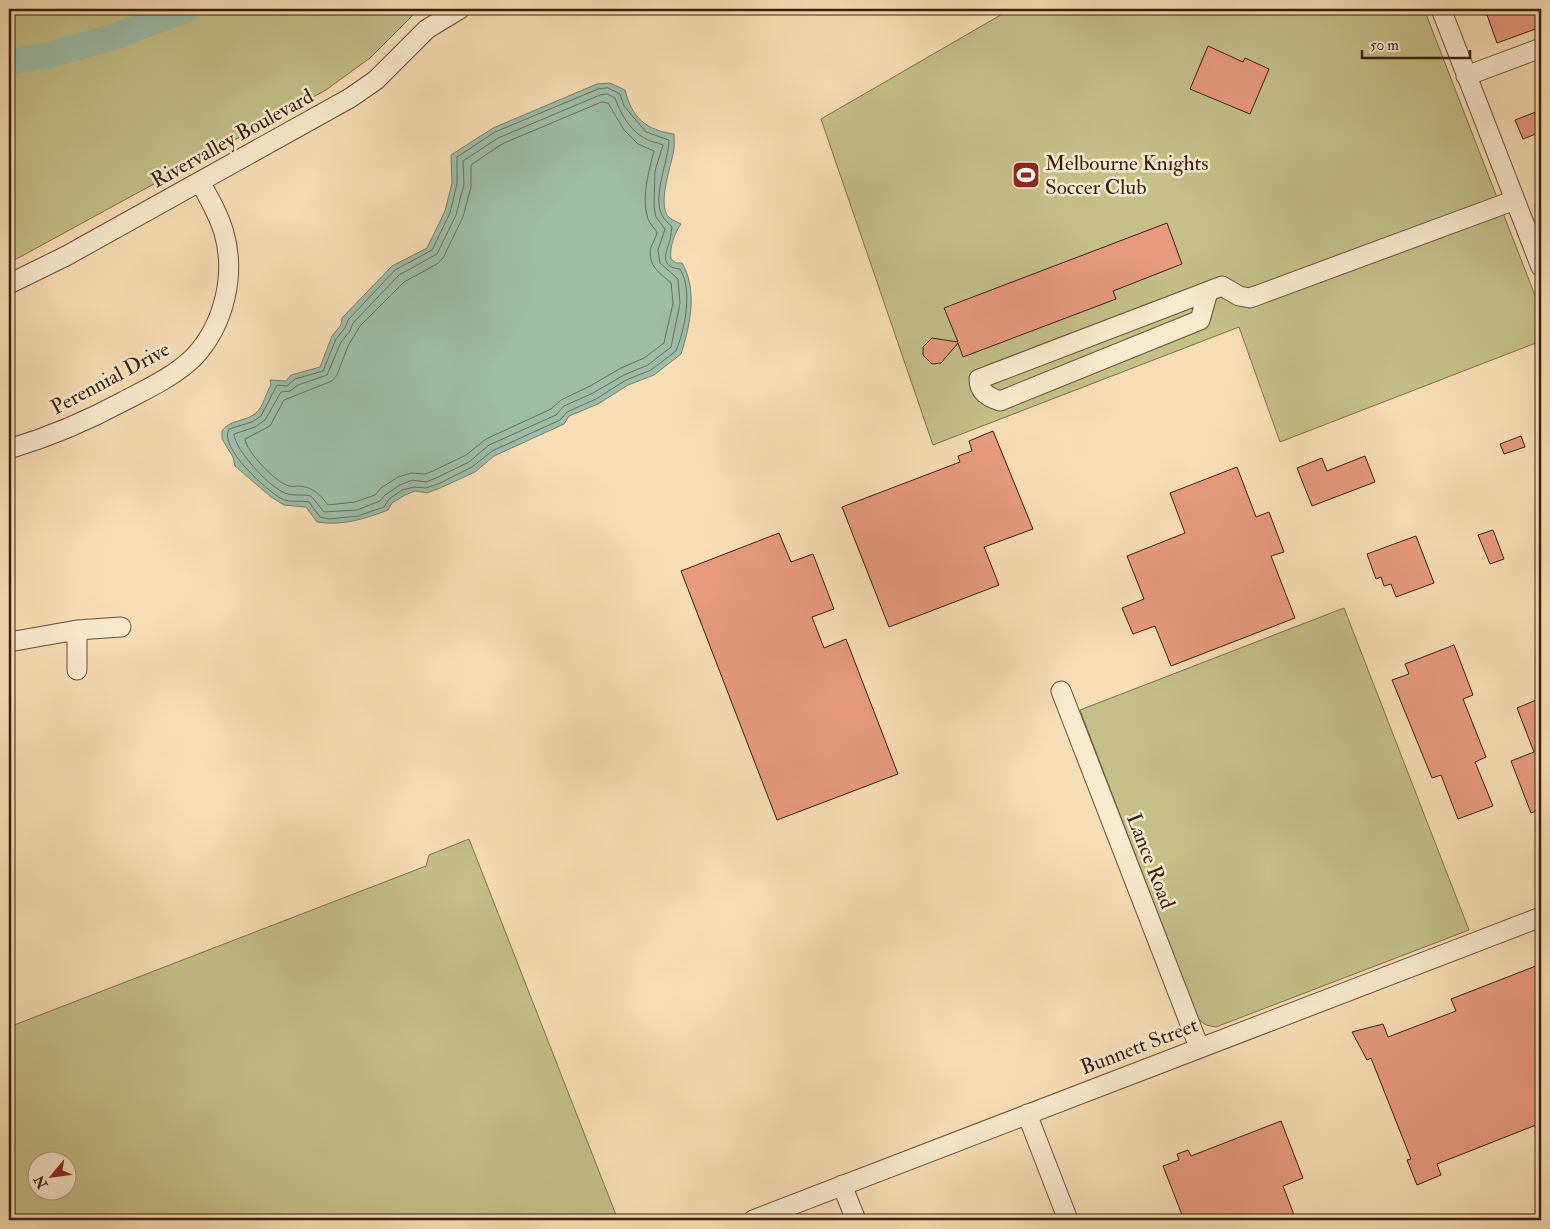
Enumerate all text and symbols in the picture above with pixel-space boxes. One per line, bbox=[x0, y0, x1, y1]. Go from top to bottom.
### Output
scale bar bbox=[1362, 28, 1470, 60]
text: 50 m bbox=[1370, 36, 1399, 55]
street label: Rivervalley Boulevard bbox=[146, 82, 319, 194]
place label: Melbourne Knights Soccer Club bbox=[1045, 150, 1208, 201]
sports icon: Melbourne Knights Soccer Club bbox=[1011, 160, 1041, 190]
street label: Perennial Drive bbox=[46, 336, 175, 421]
street label: Lance Road bbox=[1120, 810, 1181, 913]
street label: Bunnett Street bbox=[1077, 1012, 1202, 1081]
north arrow bbox=[28, 1152, 78, 1202]
text: N bbox=[30, 1172, 52, 1193]

